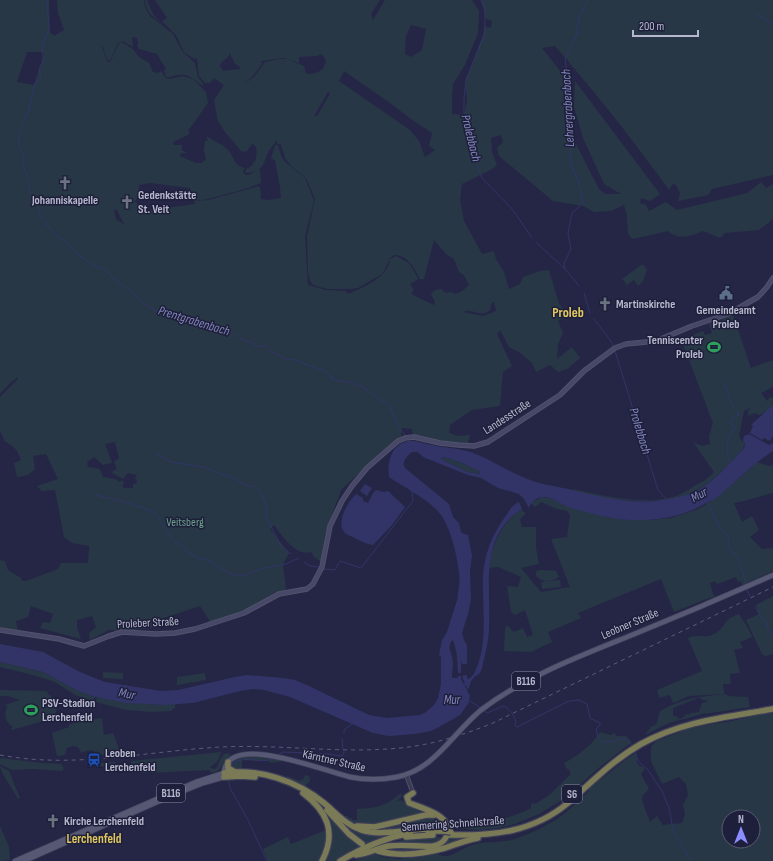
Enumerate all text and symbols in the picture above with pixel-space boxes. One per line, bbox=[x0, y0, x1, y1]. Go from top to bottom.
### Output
scale bar bbox=[633, 12, 698, 38]
text: 200 m bbox=[639, 19, 665, 34]
water label: Lehrergrabenbach bbox=[558, 68, 578, 147]
water label: Prolebbach bbox=[457, 113, 485, 164]
church icon: Johanniskapelle bbox=[57, 175, 73, 191]
place label: Gedenkstätte St. Veit bbox=[138, 188, 196, 217]
place label: Johanniskapelle bbox=[31, 193, 98, 208]
church icon: Gedenkstätte St. Veit bbox=[119, 194, 135, 210]
public building icon: Gemeindeamt Proleb bbox=[718, 285, 734, 301]
church icon: Martinskirche bbox=[597, 296, 613, 312]
place label: Martinskirche bbox=[616, 297, 675, 312]
water label: Prentgrabenbach bbox=[156, 303, 232, 340]
place label: Gemeindeamt Proleb bbox=[696, 303, 756, 332]
district label: Proleb bbox=[552, 304, 584, 321]
place label: Tenniscenter Proleb bbox=[647, 333, 703, 362]
sports icon: Tenniscenter Proleb bbox=[706, 339, 722, 355]
street label: Landesstraße bbox=[480, 396, 534, 438]
water label: Prolebbach bbox=[625, 406, 655, 457]
water label: Mur bbox=[688, 483, 711, 506]
park label: Veitsberg bbox=[166, 515, 204, 530]
street label: Leobner Straße bbox=[599, 605, 661, 643]
street label: Proleber Straße bbox=[117, 614, 180, 632]
road number: B116 bbox=[512, 672, 540, 690]
water label: Mur bbox=[117, 685, 138, 704]
water label: Mur bbox=[444, 692, 462, 708]
place label: PSV-Stadion Lerchenfeld bbox=[42, 696, 95, 725]
sports icon: PSV-Stadion Lerchenfeld bbox=[23, 702, 39, 718]
place label: Leoben Lerchenfeld bbox=[105, 746, 156, 775]
street label: Kärntner Straße bbox=[301, 746, 367, 776]
station icon: Leoben Lerchenfeld bbox=[86, 752, 102, 768]
road number: B116 bbox=[157, 784, 185, 802]
road number: S6 bbox=[562, 785, 582, 803]
north arrow bbox=[721, 809, 761, 849]
church icon: Kirche Lerchenfeld bbox=[45, 813, 61, 829]
street label: Semmering Schnellstraße bbox=[401, 813, 505, 835]
text: N bbox=[738, 813, 744, 826]
place label: Kirche Lerchenfeld bbox=[64, 814, 144, 829]
district label: Lerchenfeld bbox=[67, 831, 122, 847]

